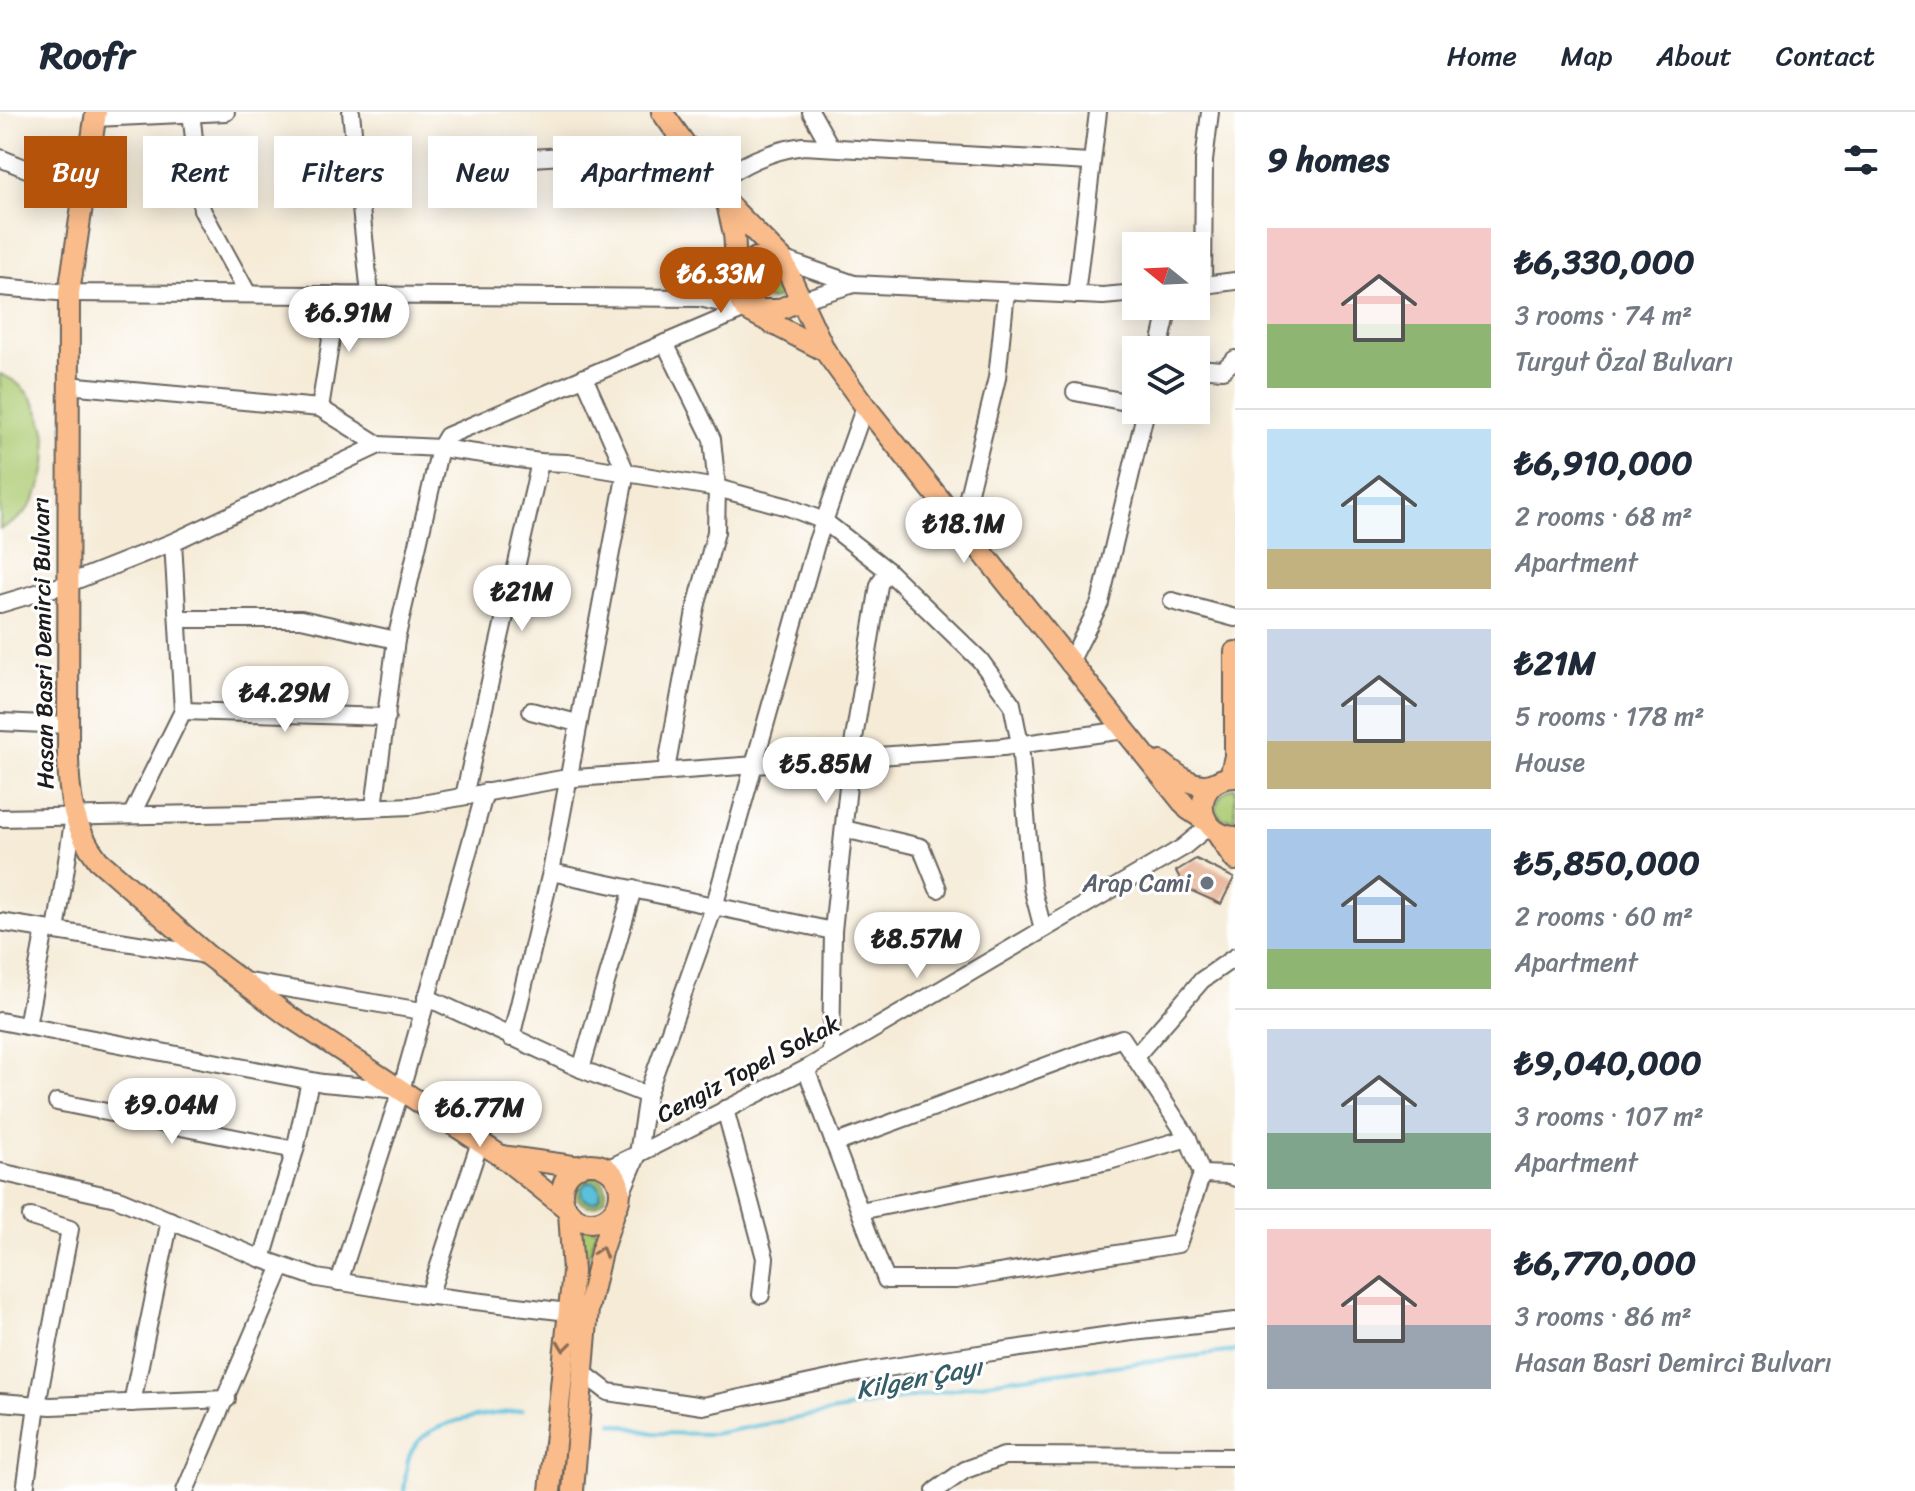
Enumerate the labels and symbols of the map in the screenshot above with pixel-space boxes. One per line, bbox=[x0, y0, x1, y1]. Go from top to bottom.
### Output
north arrow bbox=[1122, 232, 1210, 320]
pin: ₺6.33M bbox=[656, 247, 786, 315]
pin: ₺6.91M bbox=[284, 286, 414, 354]
street label: Hasan Basri Demirci Bulvarı bbox=[19, 497, 67, 789]
pin: ₺18.1M bbox=[899, 497, 1029, 565]
pin: ₺21M bbox=[475, 565, 569, 633]
pin: ₺4.29M bbox=[220, 666, 350, 734]
pin: ₺5.85M bbox=[761, 737, 891, 805]
place label: Arap Cami bbox=[1081, 862, 1191, 904]
marker: Arap Cami bbox=[1198, 874, 1216, 892]
pin: ₺8.57M bbox=[852, 912, 982, 980]
street label: Cengiz Topel Sokak bbox=[649, 1003, 848, 1135]
pin: ₺9.04M bbox=[107, 1078, 237, 1146]
pin: ₺6.77M bbox=[415, 1081, 545, 1149]
one-way arrow bbox=[592, 1245, 608, 1259]
one-way arrow bbox=[556, 1340, 573, 1353]
water label: Kilgen Çayı bbox=[852, 1343, 989, 1413]

